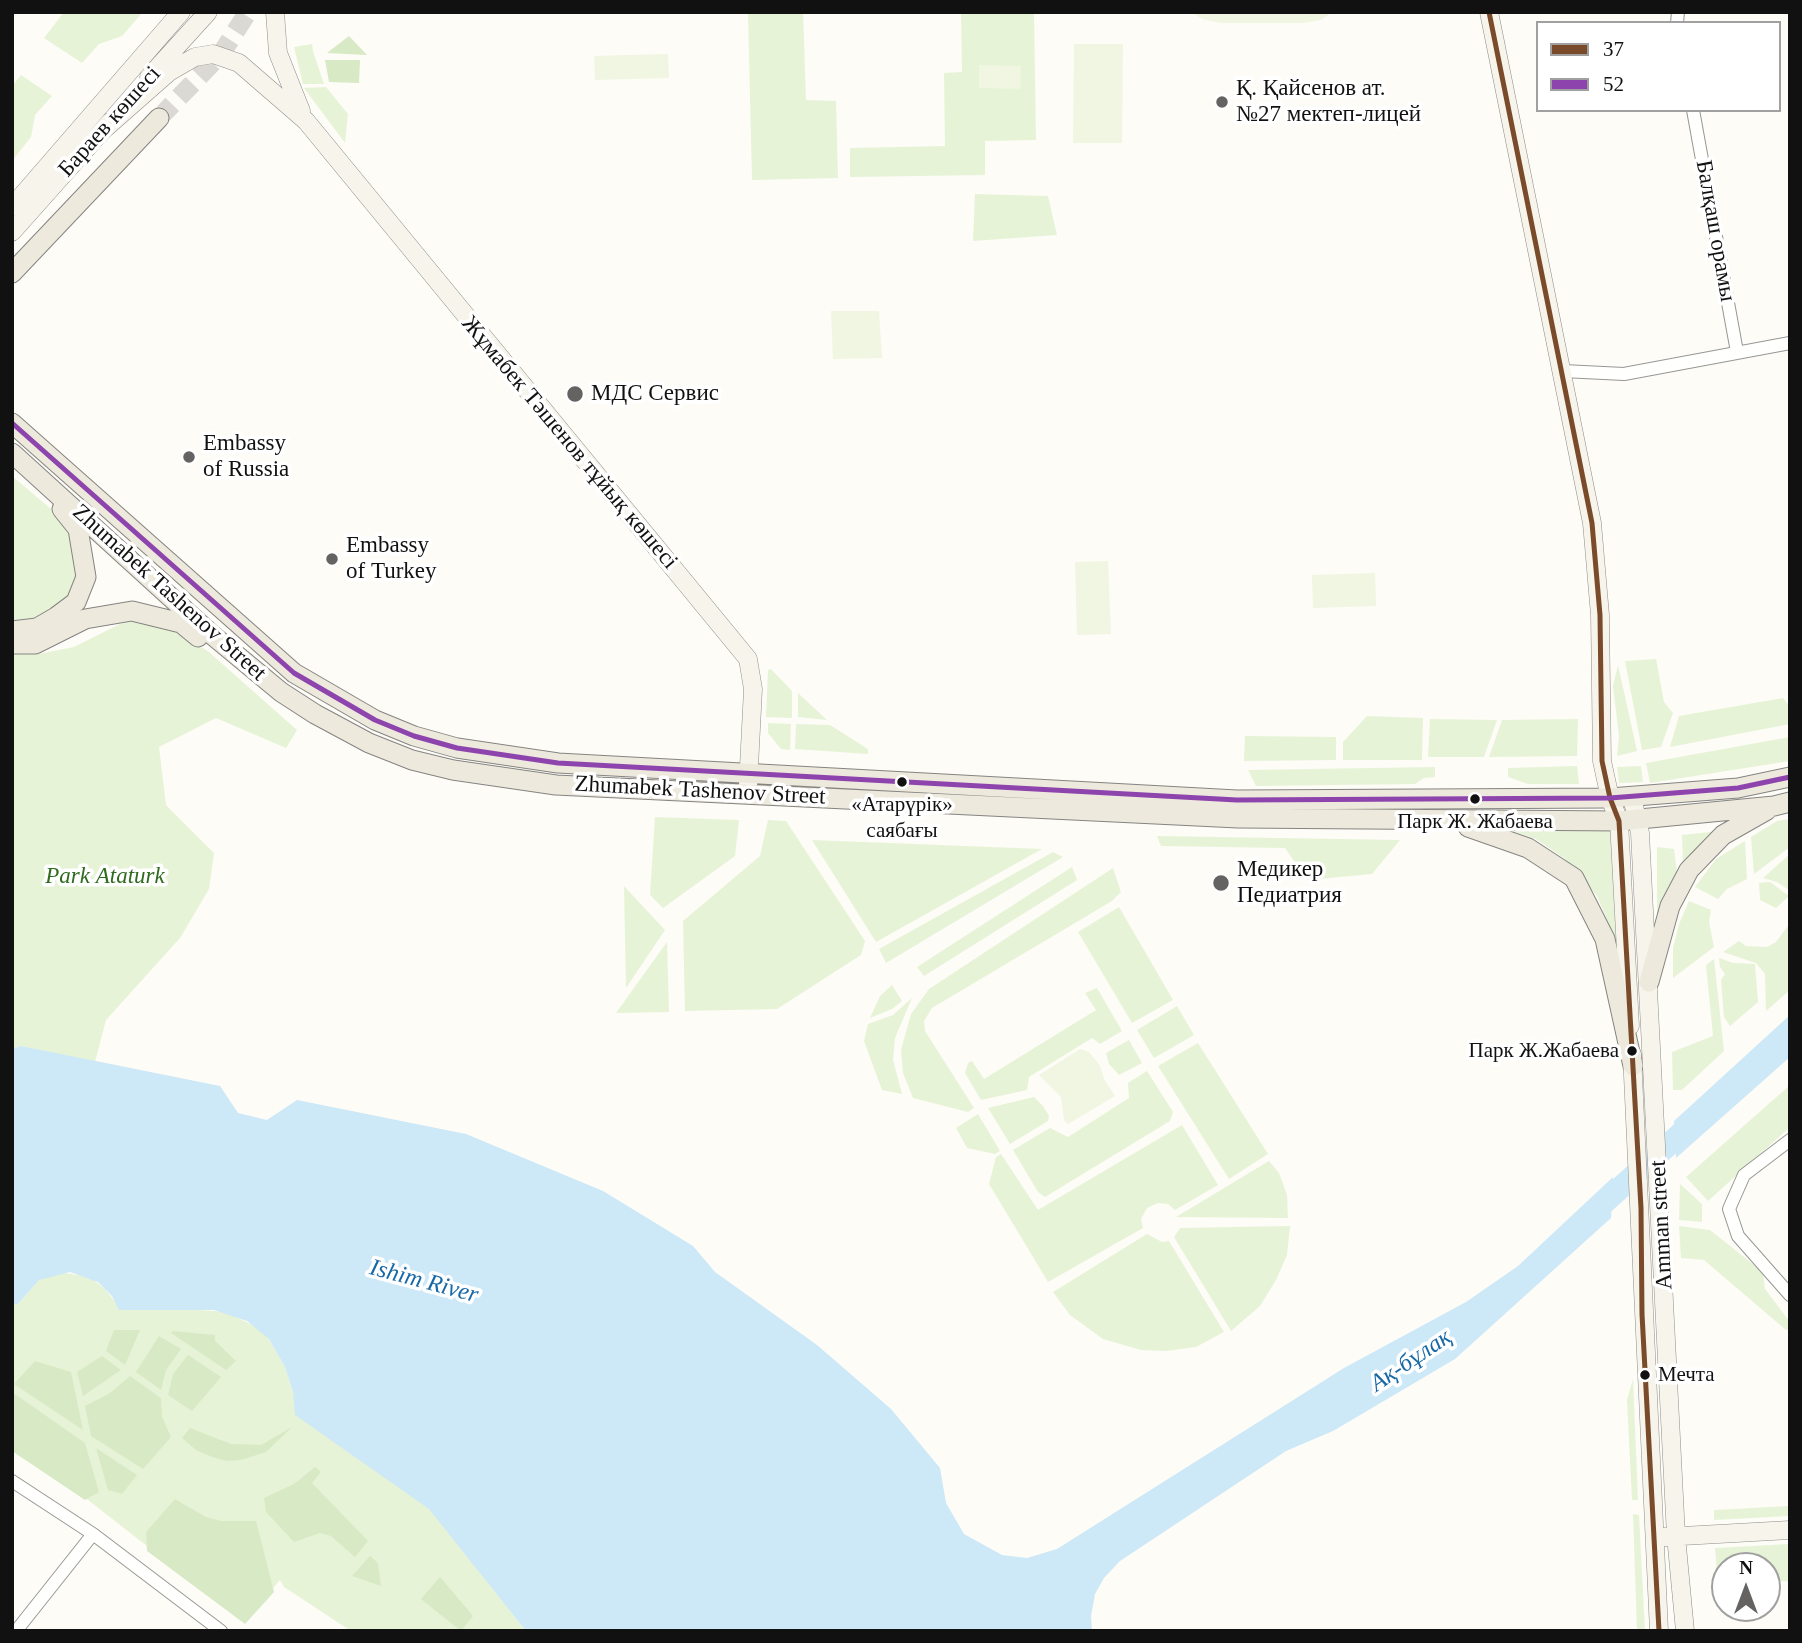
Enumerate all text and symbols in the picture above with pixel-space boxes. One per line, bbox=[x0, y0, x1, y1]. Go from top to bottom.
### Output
legend bbox=[1536, 21, 1781, 112]
text: 37 bbox=[1603, 37, 1624, 61]
street label: Бараев көшесі bbox=[53, 61, 167, 183]
text: 52 bbox=[1603, 72, 1624, 96]
place label: Қ. Қайсенов ат. №27 мектеп-лицей bbox=[1236, 75, 1421, 129]
marker: Қ. Қайсенов ат. №27 мектеп-лицей bbox=[1214, 94, 1230, 110]
street label: Балқаш орамы bbox=[1689, 158, 1741, 304]
street label: Жұмабек Тәшенов тұйық көшесі bbox=[455, 311, 683, 575]
place label: МДС Сервис bbox=[591, 380, 719, 408]
marker: МДС Сервис bbox=[565, 384, 585, 404]
place label: Embassy of Russia bbox=[203, 430, 289, 484]
marker: Embassy of Russia bbox=[181, 449, 197, 465]
street label: Zhumabek Tashenov Street bbox=[66, 499, 272, 687]
place label: Embassy of Turkey bbox=[346, 532, 437, 586]
marker: Embassy of Turkey bbox=[324, 551, 340, 567]
street label: Zhumabek Tashenov Street bbox=[574, 771, 826, 811]
marker: «Атарүрік» саябағы bbox=[895, 775, 909, 789]
place label: «Атарүрік» саябағы bbox=[851, 792, 953, 842]
marker: Парк Ж. Жабаева bbox=[1468, 792, 1482, 806]
place label: Парк Ж. Жабаева bbox=[1397, 809, 1553, 835]
place label: Медикер Педиатрия bbox=[1237, 856, 1342, 910]
park label: Park Ataturk bbox=[45, 863, 165, 891]
marker: Медикер Педиатрия bbox=[1211, 873, 1231, 893]
place label: Парк Ж.Жабаева bbox=[1469, 1038, 1619, 1064]
marker: Парк Ж.Жабаева bbox=[1625, 1044, 1639, 1058]
street label: Amman street bbox=[1645, 1160, 1679, 1290]
water label: Ishim River bbox=[367, 1254, 481, 1310]
water label: Ақ-бұлақ bbox=[1365, 1323, 1457, 1399]
place label: Мечта bbox=[1658, 1362, 1715, 1388]
marker: Мечта bbox=[1638, 1368, 1652, 1382]
north arrow bbox=[1711, 1552, 1781, 1622]
text: N bbox=[1739, 1557, 1753, 1578]

